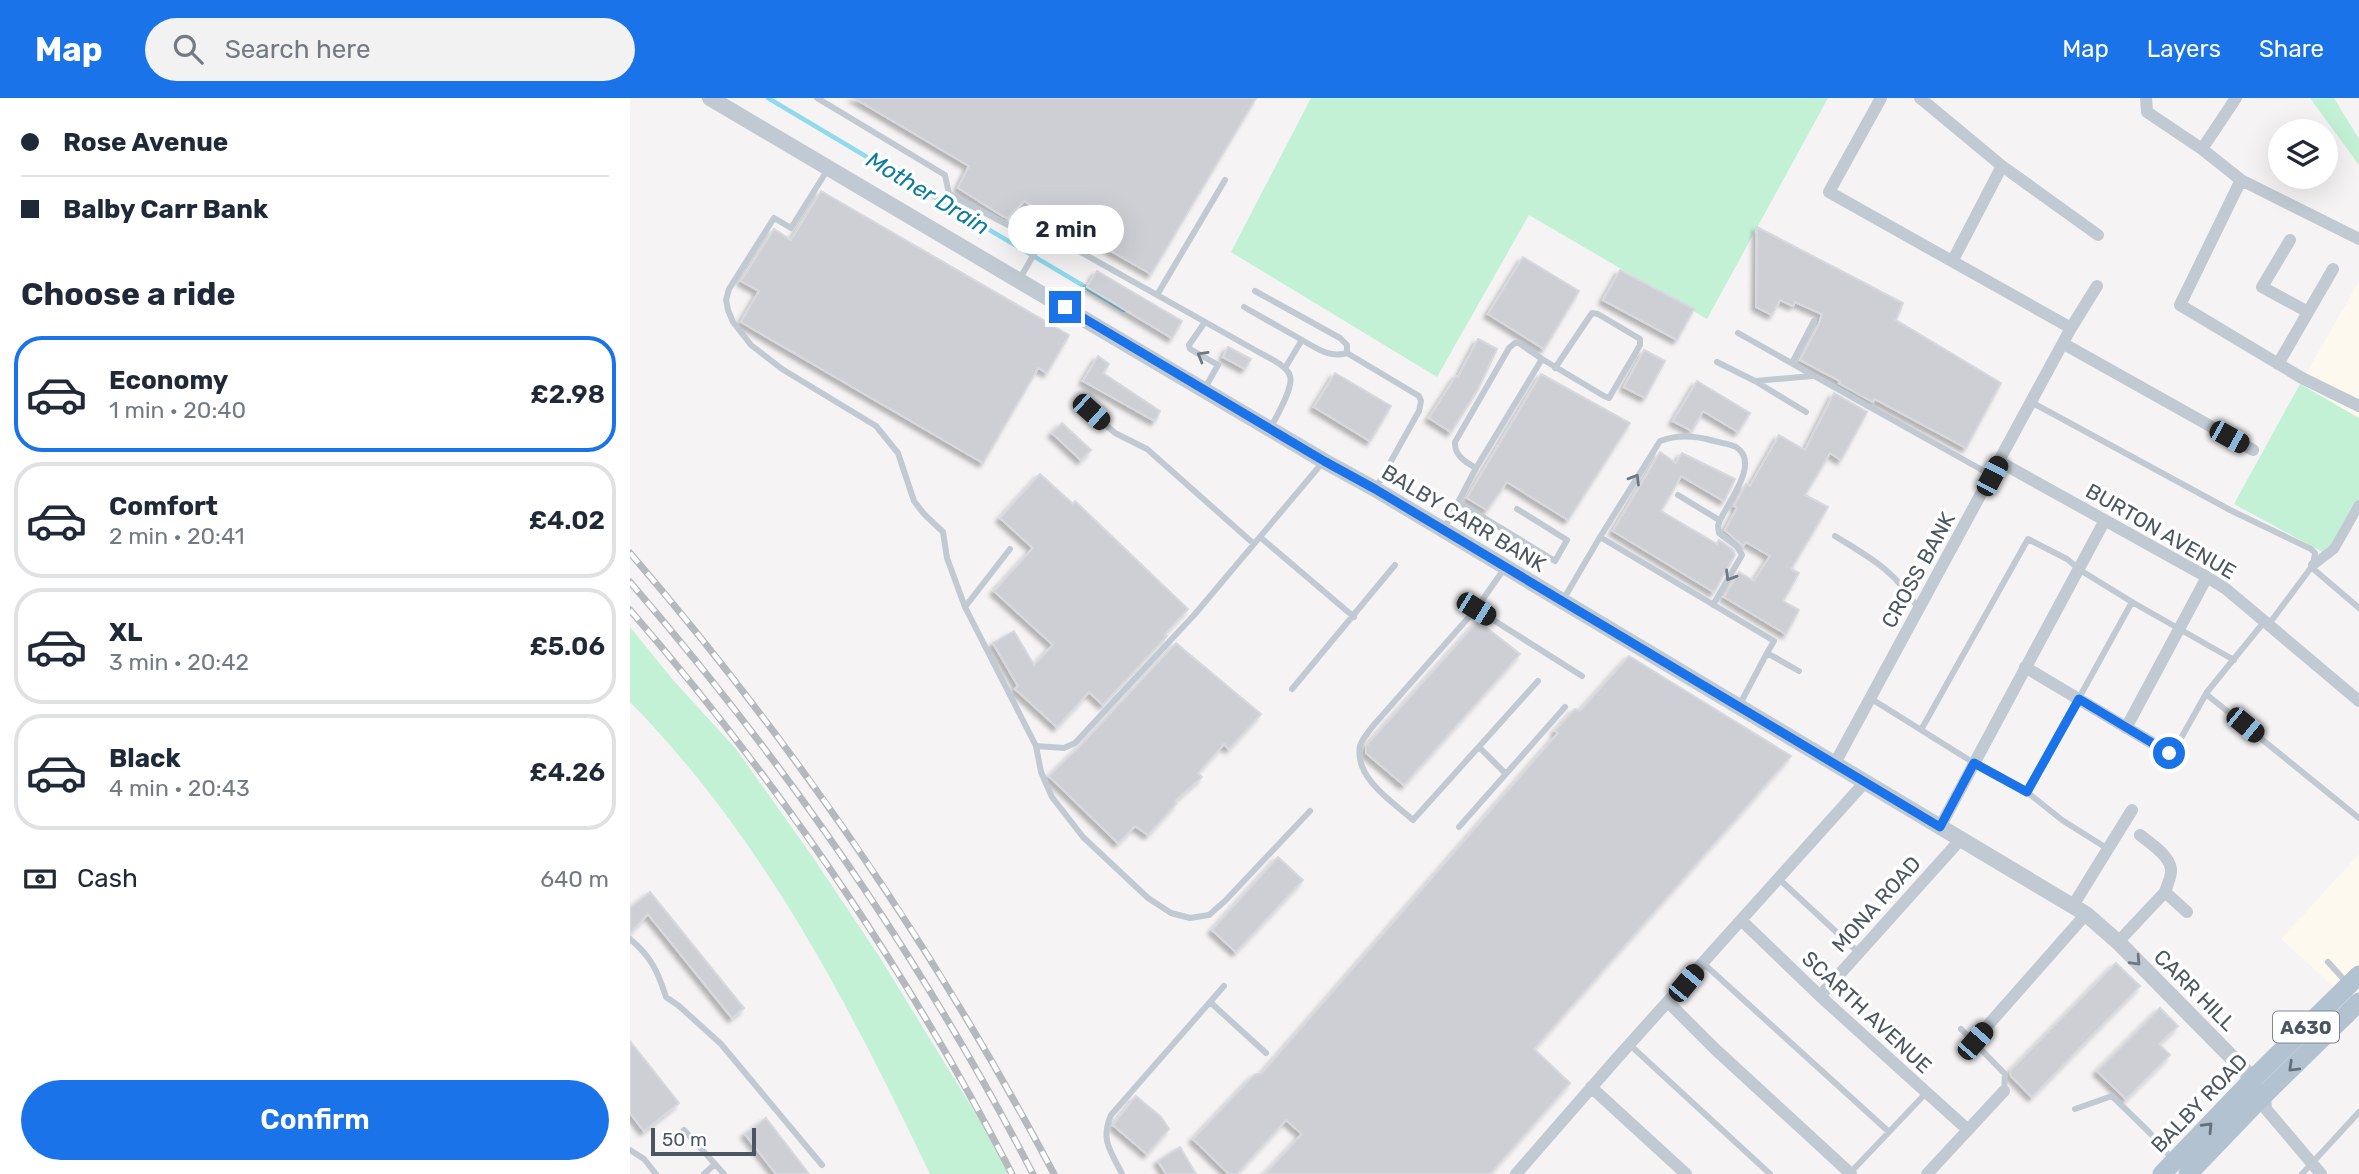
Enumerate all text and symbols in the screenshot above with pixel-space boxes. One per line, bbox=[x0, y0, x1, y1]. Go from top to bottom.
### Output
search box bbox=[145, 18, 635, 81]
text: Map bbox=[35, 30, 103, 69]
icon: search bbox=[169, 30, 207, 68]
text: Search here bbox=[225, 34, 370, 65]
text: Map bbox=[2062, 35, 2109, 63]
text: Layers bbox=[2147, 35, 2221, 63]
text: Share bbox=[2259, 35, 2324, 63]
map controls bbox=[2268, 119, 2338, 189]
button: layers bbox=[2268, 119, 2338, 189]
text: Rose Avenue bbox=[63, 127, 228, 158]
water label: Mother Drain bbox=[861, 145, 995, 241]
text: Balby Carr Bank bbox=[63, 194, 268, 225]
callout: 2 min bbox=[1007, 206, 1123, 254]
text: 2 min bbox=[1035, 215, 1097, 243]
text: Choose a ride bbox=[21, 275, 235, 313]
route end bbox=[1049, 291, 1081, 323]
one-way arrow bbox=[1197, 351, 1210, 364]
icon: car bbox=[25, 363, 88, 426]
text: Economy bbox=[109, 365, 228, 396]
text: £2.98 bbox=[530, 379, 605, 410]
car bbox=[1069, 390, 1114, 434]
text: 1 min · 20:40 bbox=[109, 396, 246, 424]
car bbox=[2206, 418, 2253, 456]
car bbox=[1973, 453, 2012, 499]
street label: BALBY CARR BANK bbox=[1377, 459, 1551, 577]
one-way arrow bbox=[1627, 473, 1640, 486]
street label: BURTON AVENUE bbox=[2082, 478, 2240, 584]
icon: car bbox=[25, 489, 88, 552]
text: Comfort bbox=[109, 491, 218, 522]
text: £4.02 bbox=[529, 505, 605, 536]
street label: CROSS BANK bbox=[1876, 507, 1960, 632]
text: 2 min · 20:41 bbox=[109, 522, 245, 550]
one-way arrow bbox=[1725, 569, 1738, 582]
car bbox=[1453, 589, 1500, 629]
icon: car bbox=[25, 615, 88, 678]
text: XL bbox=[109, 617, 142, 648]
text: £5.06 bbox=[529, 631, 605, 662]
text: 3 min · 20:42 bbox=[109, 648, 249, 676]
car bbox=[2223, 704, 2268, 746]
route start bbox=[2153, 737, 2185, 769]
icon: car bbox=[25, 741, 88, 804]
text: Black bbox=[109, 743, 181, 774]
text: £4.26 bbox=[529, 757, 605, 788]
text: 4 min · 20:43 bbox=[109, 774, 250, 802]
street label: MONA ROAD bbox=[1826, 851, 1926, 957]
icon: cash bbox=[21, 860, 59, 898]
text: Cash bbox=[77, 863, 138, 894]
text: 640 m bbox=[540, 865, 609, 893]
street label: CARR HILL bbox=[2149, 944, 2241, 1036]
street label: SCARTH AVENUE bbox=[1797, 946, 1937, 1078]
one-way arrow bbox=[2127, 953, 2140, 966]
car bbox=[1665, 960, 1708, 1006]
road number: A630 bbox=[2273, 1012, 2339, 1043]
car bbox=[1954, 1018, 1997, 1064]
street label: BALBY ROAD bbox=[2146, 1048, 2252, 1158]
one-way arrow bbox=[2288, 1059, 2301, 1072]
button: Confirm bbox=[21, 1080, 609, 1160]
one-way arrow bbox=[2199, 1122, 2212, 1135]
scale bar bbox=[651, 1125, 756, 1157]
text: 50 m bbox=[662, 1128, 707, 1151]

